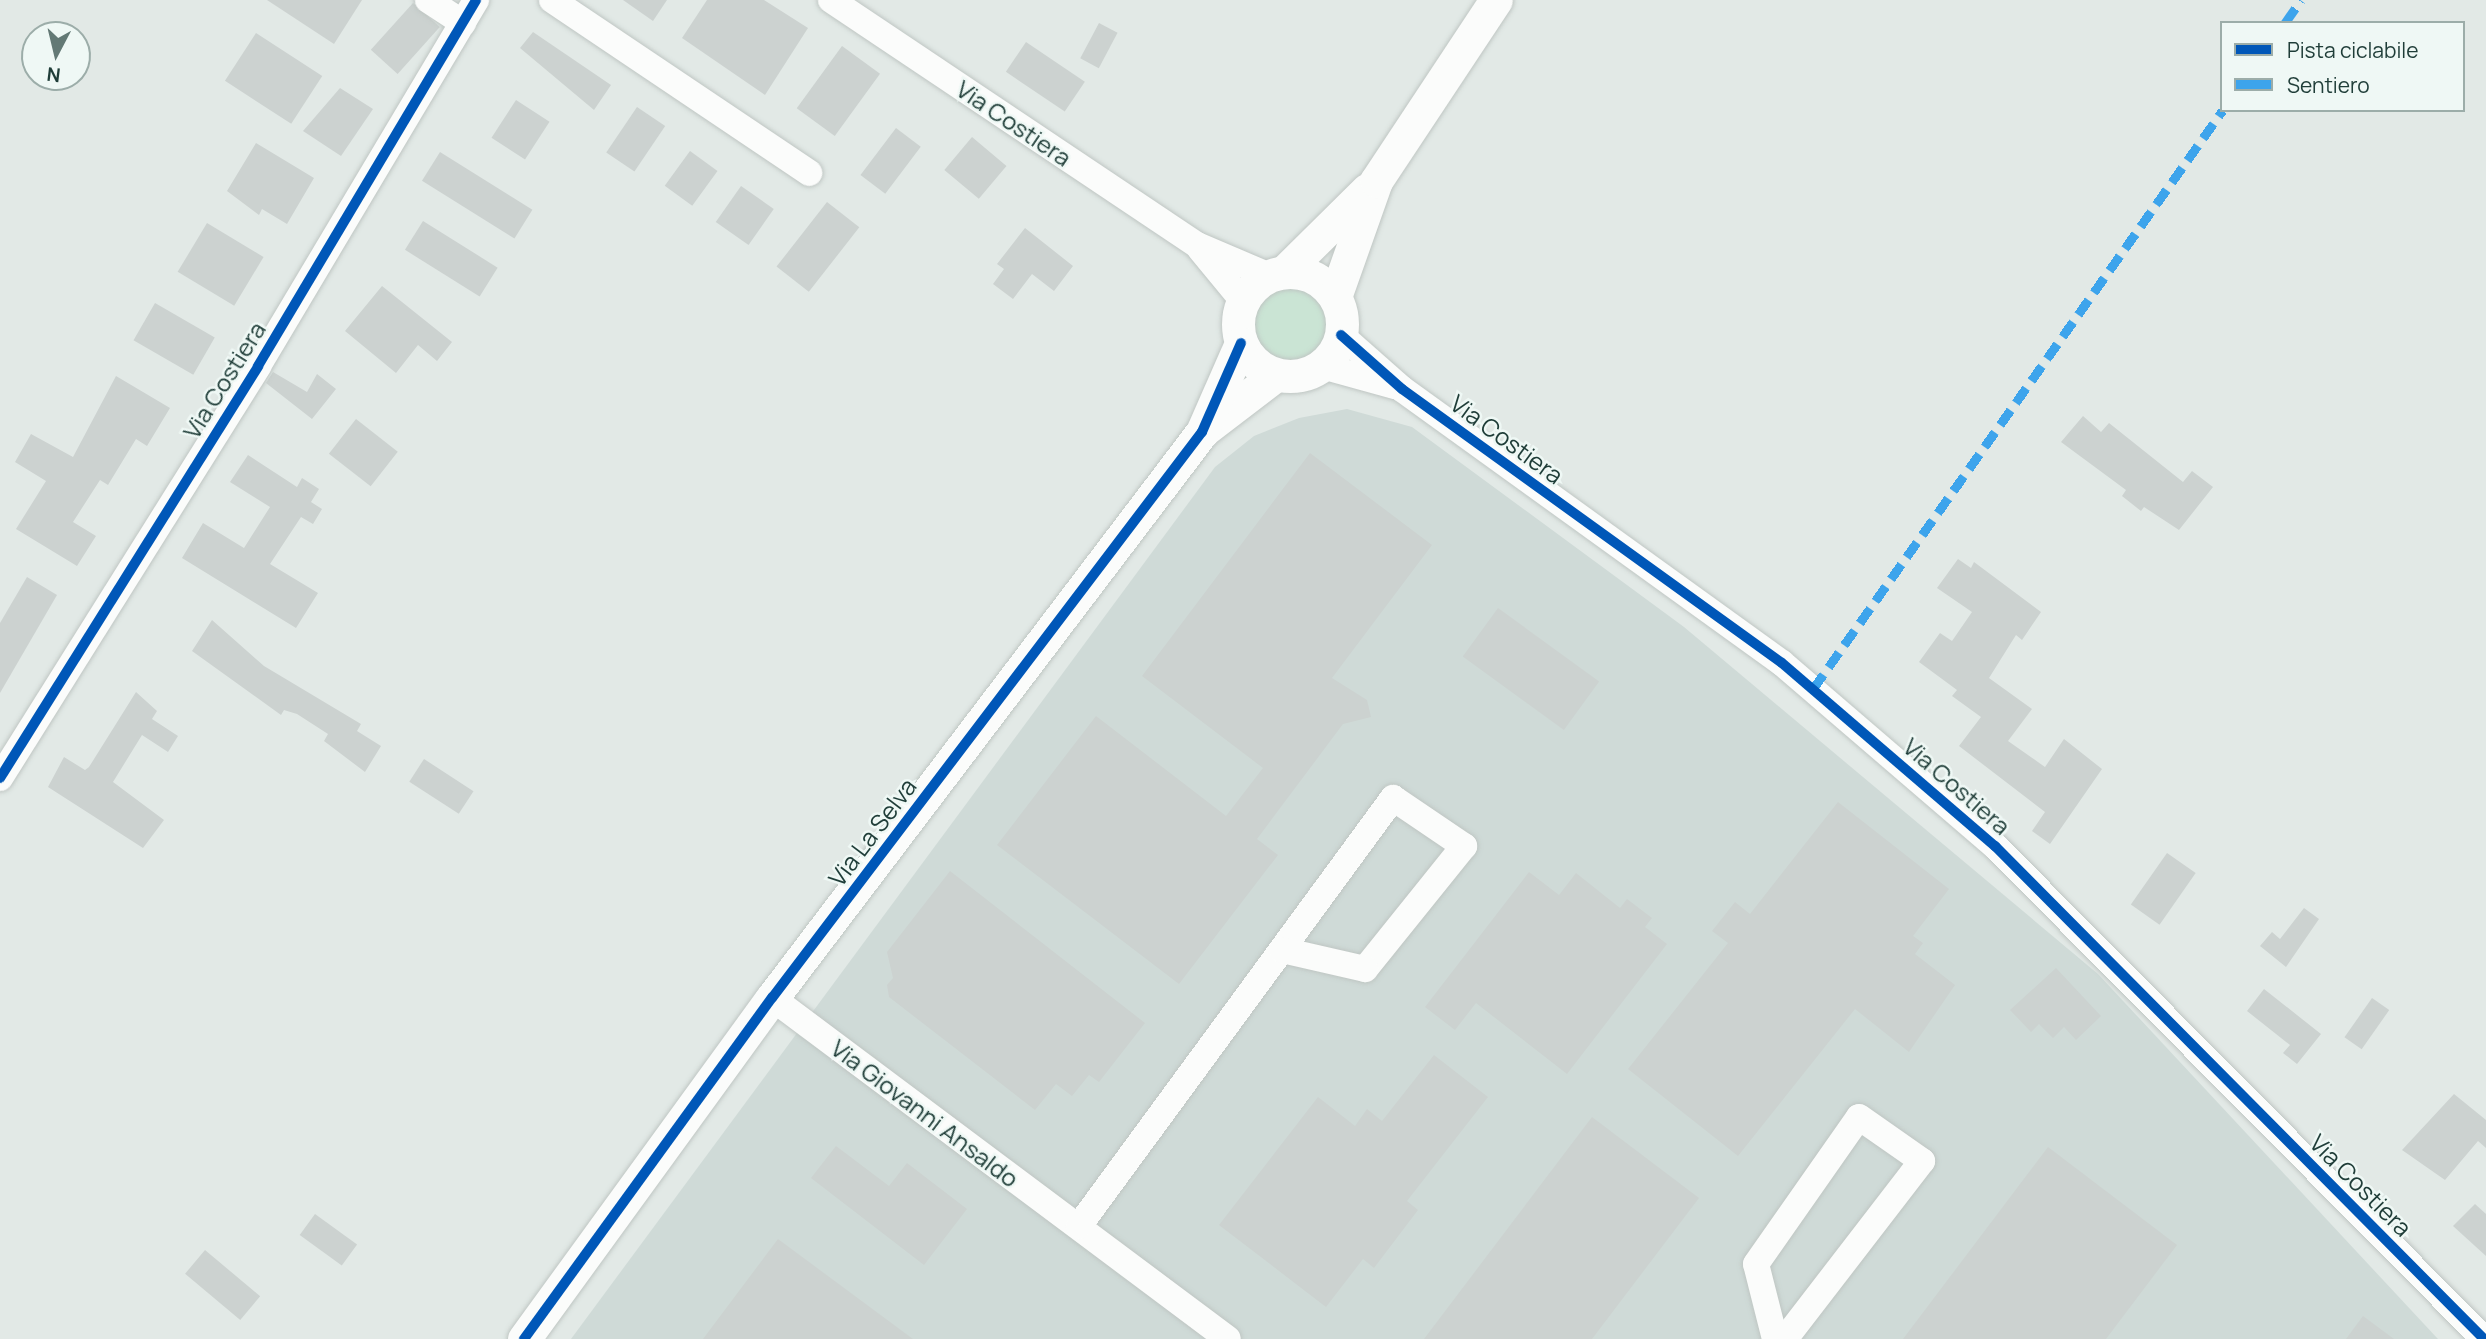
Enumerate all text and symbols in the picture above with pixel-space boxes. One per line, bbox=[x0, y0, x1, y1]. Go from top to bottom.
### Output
north arrow bbox=[21, 21, 91, 91]
legend bbox=[2220, 21, 2465, 112]
text: Pista ciclabile bbox=[2287, 36, 2419, 64]
text: N bbox=[45, 61, 62, 89]
text: Sentiero bbox=[2287, 71, 2370, 99]
street label: Via Costiera bbox=[951, 74, 1077, 172]
street label: Via Costiera bbox=[177, 316, 271, 444]
street label: Via Costiera bbox=[1445, 388, 1569, 490]
street label: Via Costiera bbox=[1898, 732, 2016, 840]
street label: Via La Selva bbox=[822, 772, 922, 892]
street label: Via Giovanni Ansaldo bbox=[826, 1033, 1024, 1193]
street label: Via Costiera bbox=[2304, 1128, 2418, 1242]

